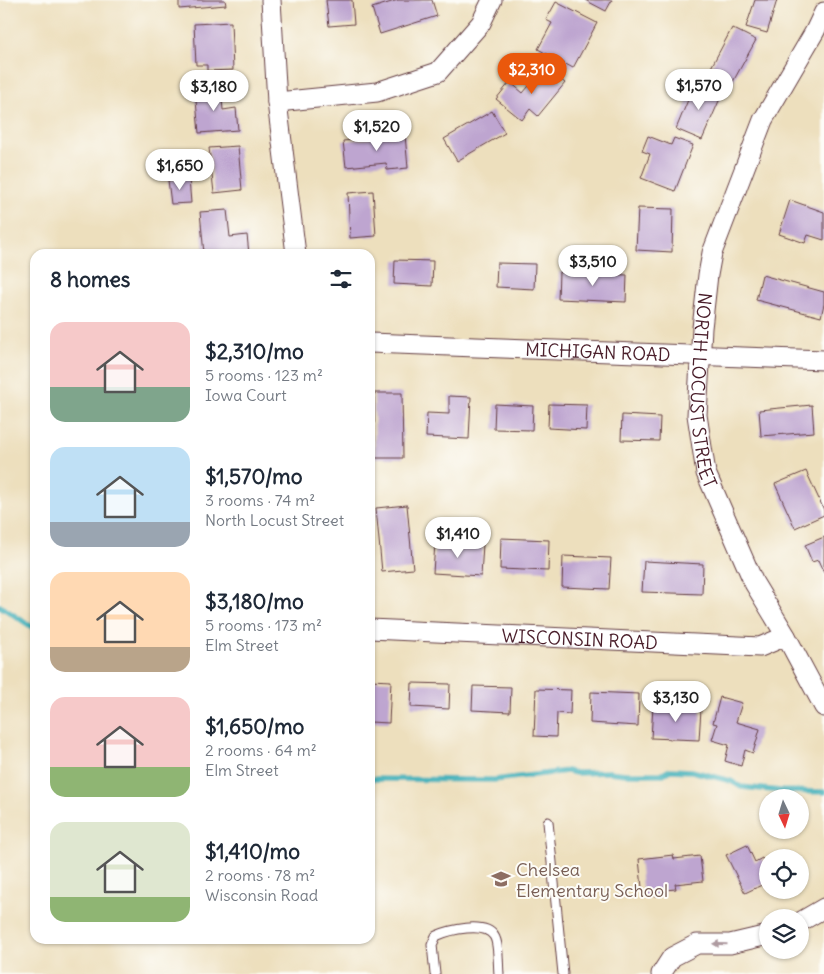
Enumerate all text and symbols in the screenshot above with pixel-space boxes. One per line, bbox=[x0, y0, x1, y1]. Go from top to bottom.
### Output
pin: $2,310 bbox=[491, 52, 573, 95]
text: $2,310 bbox=[509, 59, 555, 79]
pin: $1,570 bbox=[658, 68, 740, 111]
pin: $3,180 bbox=[173, 70, 255, 112]
text: $1,570 bbox=[676, 75, 722, 95]
text: $3,180 bbox=[191, 76, 237, 96]
pin: $1,520 bbox=[336, 110, 418, 152]
text: $1,520 bbox=[354, 116, 400, 136]
pin: $1,650 bbox=[139, 148, 221, 191]
text: $1,650 bbox=[156, 155, 204, 175]
pin: $3,510 bbox=[552, 244, 634, 287]
text: $3,510 bbox=[569, 251, 617, 271]
icon: filters bbox=[327, 265, 355, 293]
text: 8 homes bbox=[50, 266, 130, 293]
street label: NORTH LOCUST STREET bbox=[685, 291, 723, 491]
street label: MICHIGAN ROAD bbox=[525, 337, 671, 366]
text: $2,310/mo bbox=[205, 338, 304, 365]
icon: home bbox=[90, 342, 150, 402]
text: 5 rooms · 123 m² bbox=[205, 365, 323, 385]
text: Iowa Court bbox=[205, 385, 287, 405]
text: $1,570/mo bbox=[205, 463, 303, 490]
icon: home bbox=[90, 467, 150, 527]
text: 3 rooms · 74 m² bbox=[205, 490, 315, 510]
text: North Locust Street bbox=[205, 510, 344, 530]
pin: $1,410 bbox=[417, 516, 499, 559]
text: $1,410 bbox=[436, 523, 480, 543]
text: $3,180/mo bbox=[205, 588, 304, 615]
icon: home bbox=[90, 592, 150, 652]
text: 5 rooms · 173 m² bbox=[205, 615, 322, 635]
street label: WISCONSIN ROAD bbox=[501, 624, 658, 654]
text: Elm Street bbox=[205, 635, 279, 655]
pin: $3,130 bbox=[635, 680, 717, 723]
text: $3,130 bbox=[653, 687, 699, 707]
text: $1,650/mo bbox=[205, 713, 304, 740]
icon: home bbox=[90, 717, 150, 777]
text: 2 rooms · 64 m² bbox=[205, 740, 317, 760]
text: Elm Street bbox=[205, 760, 279, 780]
north arrow bbox=[759, 789, 809, 839]
map controls bbox=[759, 789, 809, 959]
text: $1,410/mo bbox=[205, 838, 300, 865]
icon: home bbox=[90, 842, 150, 902]
button: locate bbox=[759, 849, 809, 899]
place label: Chelsea Elementary School bbox=[516, 858, 668, 902]
text: 2 rooms · 78 m² bbox=[205, 865, 315, 885]
school or university icon: Chelsea Elementary School bbox=[490, 868, 512, 890]
text: Wisconsin Road bbox=[205, 885, 318, 905]
button: layers bbox=[759, 909, 809, 959]
one-way arrow bbox=[712, 940, 728, 948]

